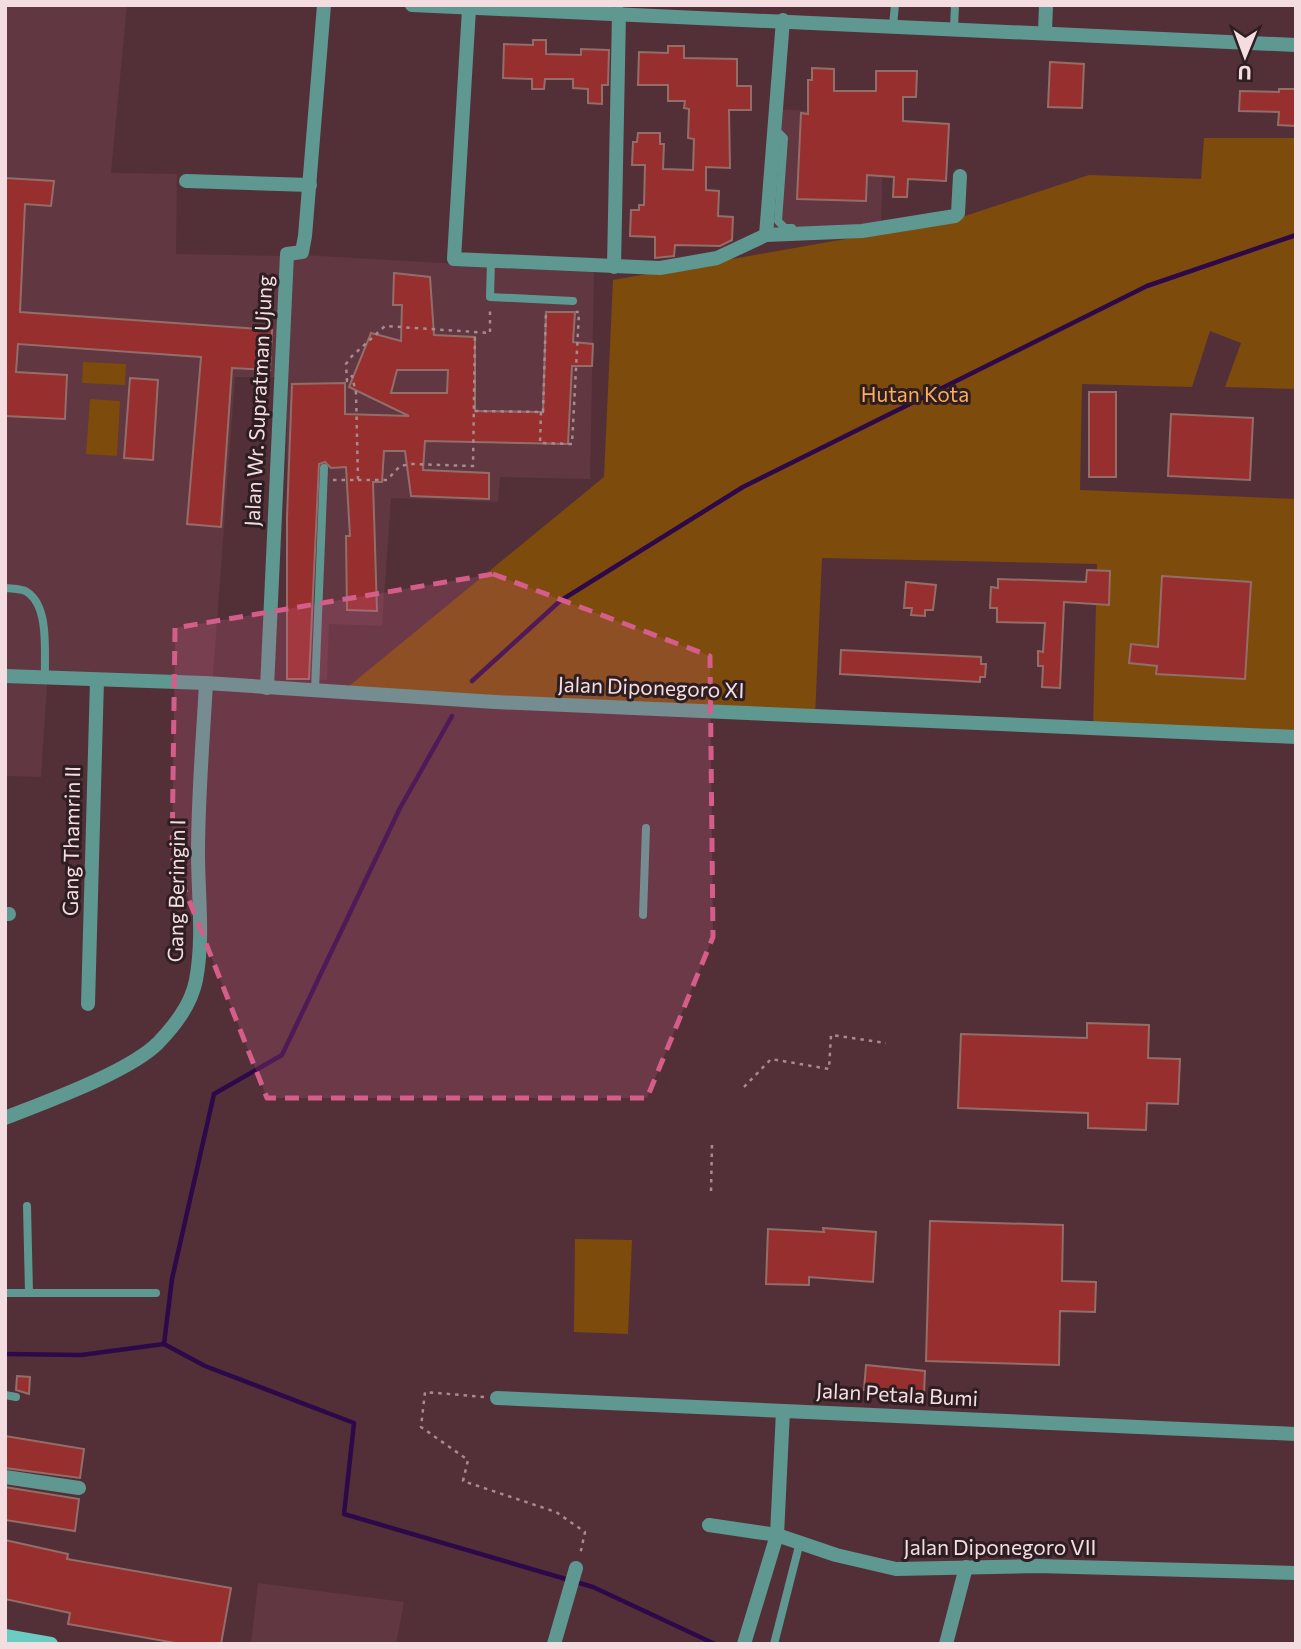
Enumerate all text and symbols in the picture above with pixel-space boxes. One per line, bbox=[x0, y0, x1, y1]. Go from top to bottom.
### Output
north arrow bbox=[1210, 21, 1280, 91]
text: U bbox=[1238, 62, 1252, 85]
street label: Jalan Wr. Supratman Ujung bbox=[238, 275, 277, 527]
park label: Hutan Kota bbox=[861, 381, 969, 406]
street label: Jalan Diponegoro XI bbox=[557, 671, 745, 702]
street label: Gang Thamrin II bbox=[57, 766, 84, 916]
street label: Gang Beringin I bbox=[162, 819, 189, 963]
street label: Jalan Petala Bumi bbox=[815, 1377, 979, 1410]
street label: Jalan Diponegoro VII bbox=[904, 1534, 1096, 1559]

